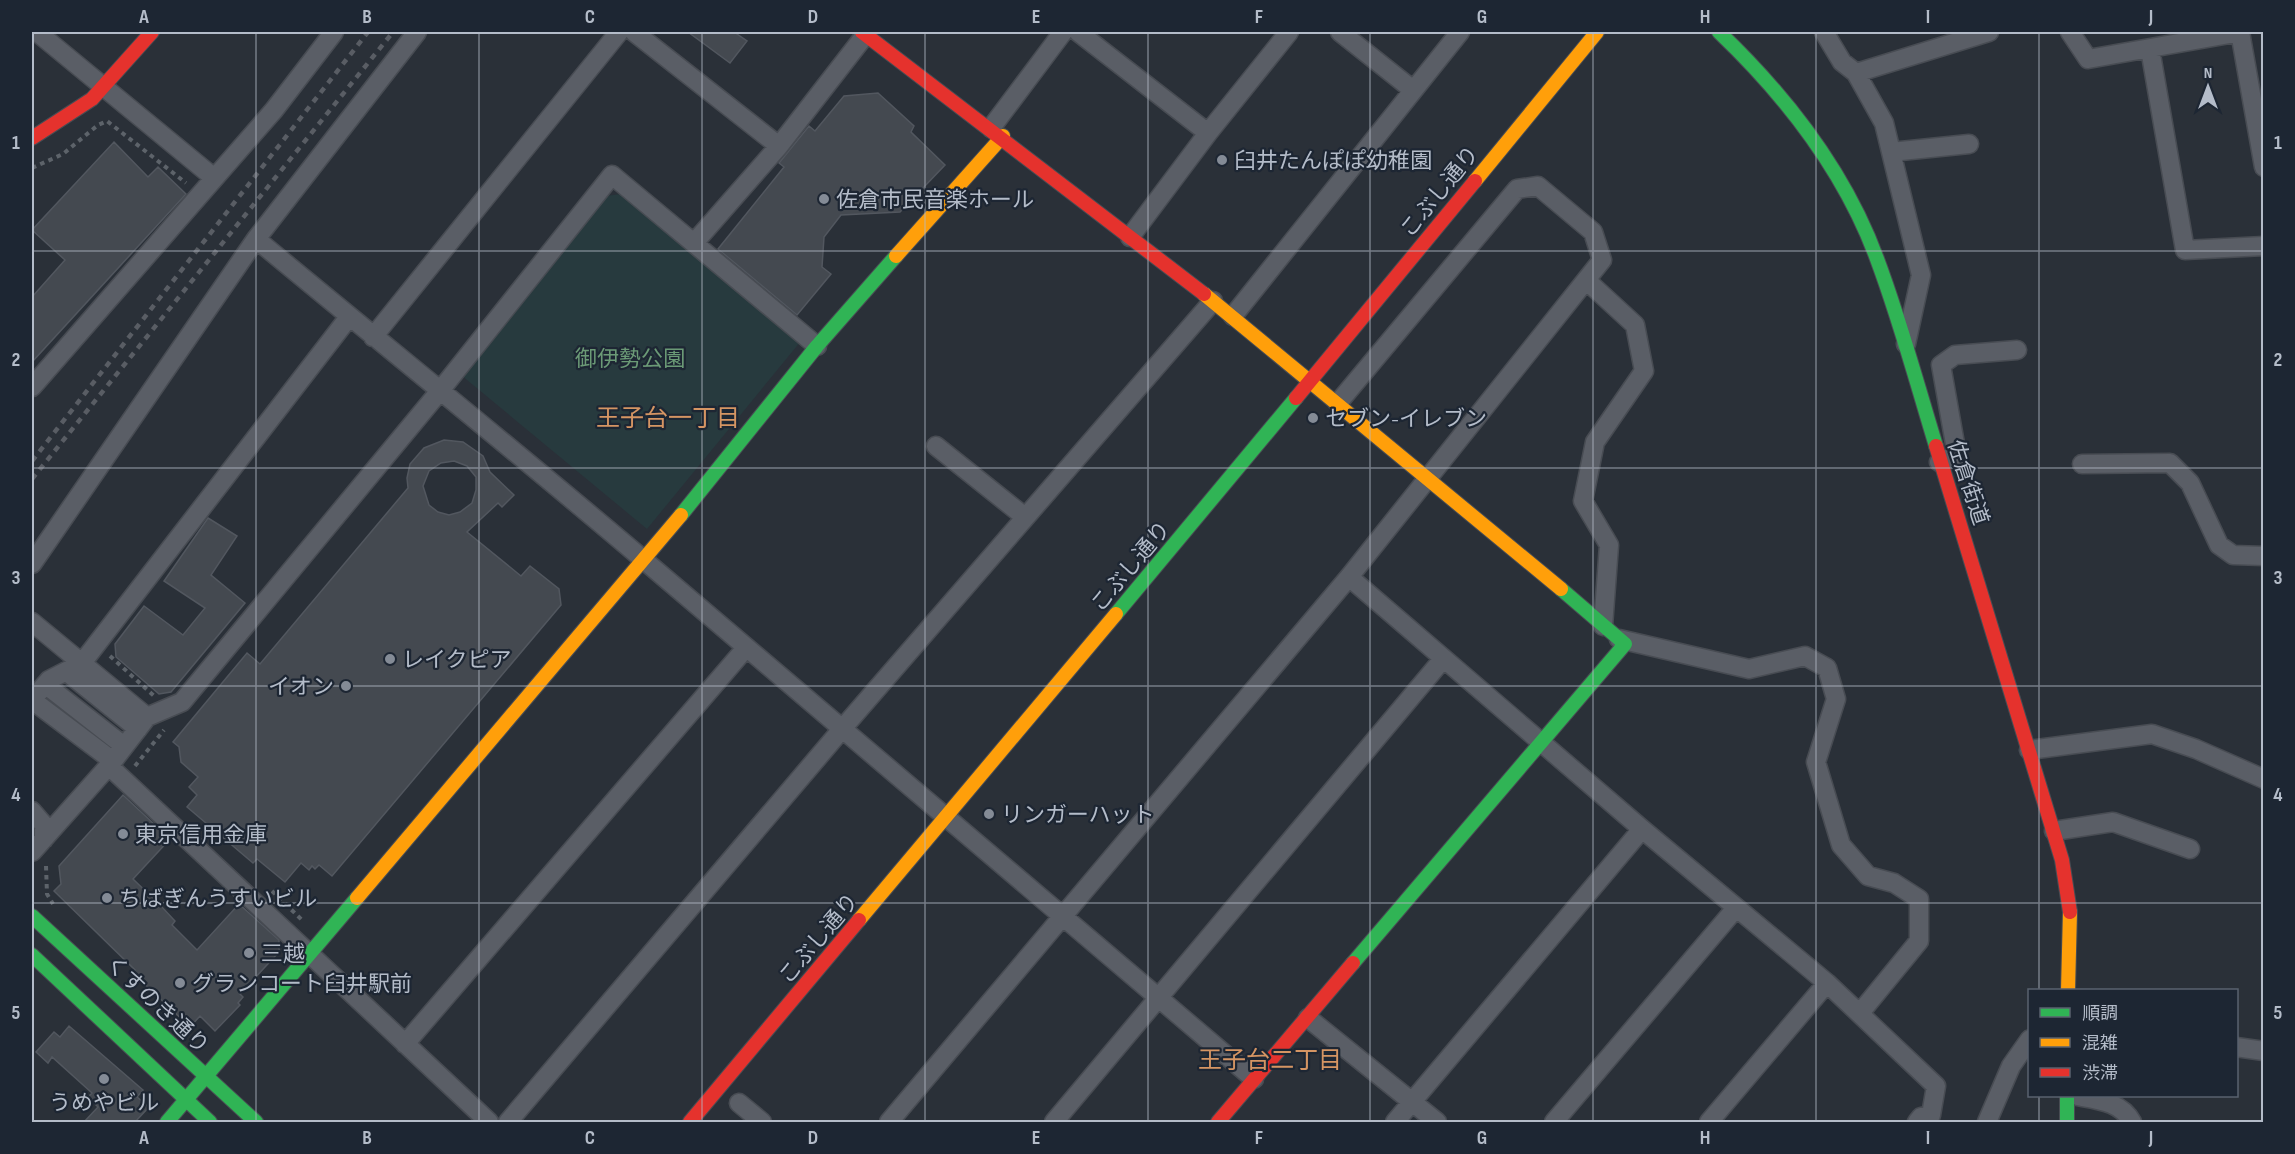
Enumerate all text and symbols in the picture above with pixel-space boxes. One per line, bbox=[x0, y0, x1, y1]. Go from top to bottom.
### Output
text: A bbox=[138, 5, 149, 29]
text: B bbox=[362, 5, 372, 29]
text: C bbox=[585, 5, 595, 29]
text: D bbox=[808, 5, 818, 29]
text: E bbox=[1032, 5, 1040, 29]
text: F bbox=[1255, 5, 1263, 29]
text: G bbox=[1477, 5, 1487, 29]
text: H bbox=[1700, 5, 1710, 29]
text: I bbox=[1926, 5, 1930, 29]
text: J bbox=[2148, 5, 2153, 29]
north arrow bbox=[2178, 57, 2238, 117]
text: N bbox=[2204, 64, 2212, 83]
text: 1 bbox=[12, 131, 20, 155]
text: 1 bbox=[2274, 131, 2282, 155]
street label: こぶし通り bbox=[1395, 141, 1485, 243]
place label: 臼井たんぽぽ幼稚園 bbox=[1234, 148, 1432, 175]
marker: 臼井たんぽぽ幼稚園 bbox=[1215, 153, 1229, 167]
place label: 佐倉市民音楽ホール bbox=[836, 187, 1034, 214]
marker: 佐倉市民音楽ホール bbox=[817, 192, 831, 206]
park label: 御伊勢公園 bbox=[575, 346, 685, 373]
text: 2 bbox=[12, 348, 20, 372]
text: 2 bbox=[2274, 348, 2282, 372]
district label: 王子台一丁目 bbox=[596, 404, 740, 433]
place label: セブン-イレブン bbox=[1325, 406, 1487, 433]
marker: セブン-イレブン bbox=[1306, 411, 1320, 425]
street label: 佐倉街道 bbox=[1941, 436, 1994, 528]
street label: こぶし通り bbox=[1085, 516, 1177, 618]
text: 3 bbox=[12, 566, 21, 590]
text: 3 bbox=[2274, 566, 2283, 590]
place label: レイクピア bbox=[402, 647, 512, 674]
marker: レイクピア bbox=[383, 652, 397, 666]
place label: イオン bbox=[268, 674, 334, 701]
marker: イオン bbox=[339, 679, 353, 693]
text: 4 bbox=[11, 783, 21, 807]
text: 4 bbox=[2273, 783, 2283, 807]
place label: リンガーハット bbox=[1001, 802, 1155, 829]
marker: リンガーハット bbox=[982, 807, 996, 821]
place label: 東京信用金庫 bbox=[135, 822, 267, 849]
marker: 東京信用金庫 bbox=[116, 827, 130, 841]
place label: ちばぎんうすいビル bbox=[119, 886, 317, 913]
street label: こぶし通り bbox=[773, 888, 865, 990]
marker: ちばぎんうすいビル bbox=[100, 891, 114, 905]
place label: 三越 bbox=[261, 941, 305, 968]
marker: 三越 bbox=[242, 946, 256, 960]
street label: くすのき通り bbox=[100, 950, 214, 1060]
place label: グランコート臼井駅前 bbox=[192, 971, 412, 998]
marker: グランコート臼井駅前 bbox=[173, 976, 187, 990]
legend bbox=[2028, 989, 2238, 1097]
text: 5 bbox=[12, 1001, 21, 1025]
text: 5 bbox=[2274, 1001, 2283, 1025]
text: 順調 bbox=[2082, 1003, 2118, 1024]
text: 混雑 bbox=[2082, 1033, 2118, 1054]
district label: 王子台二丁目 bbox=[1198, 1046, 1342, 1075]
text: 渋滞 bbox=[2082, 1063, 2118, 1084]
marker: うめやビル bbox=[97, 1072, 111, 1086]
place label: うめやビル bbox=[49, 1090, 159, 1117]
text: A bbox=[138, 1126, 149, 1150]
text: B bbox=[362, 1126, 372, 1150]
text: C bbox=[585, 1126, 595, 1150]
text: D bbox=[808, 1126, 818, 1150]
text: E bbox=[1032, 1126, 1040, 1150]
text: F bbox=[1255, 1126, 1263, 1150]
text: G bbox=[1477, 1126, 1487, 1150]
text: H bbox=[1700, 1126, 1710, 1150]
text: I bbox=[1926, 1126, 1930, 1150]
text: J bbox=[2148, 1126, 2153, 1150]

